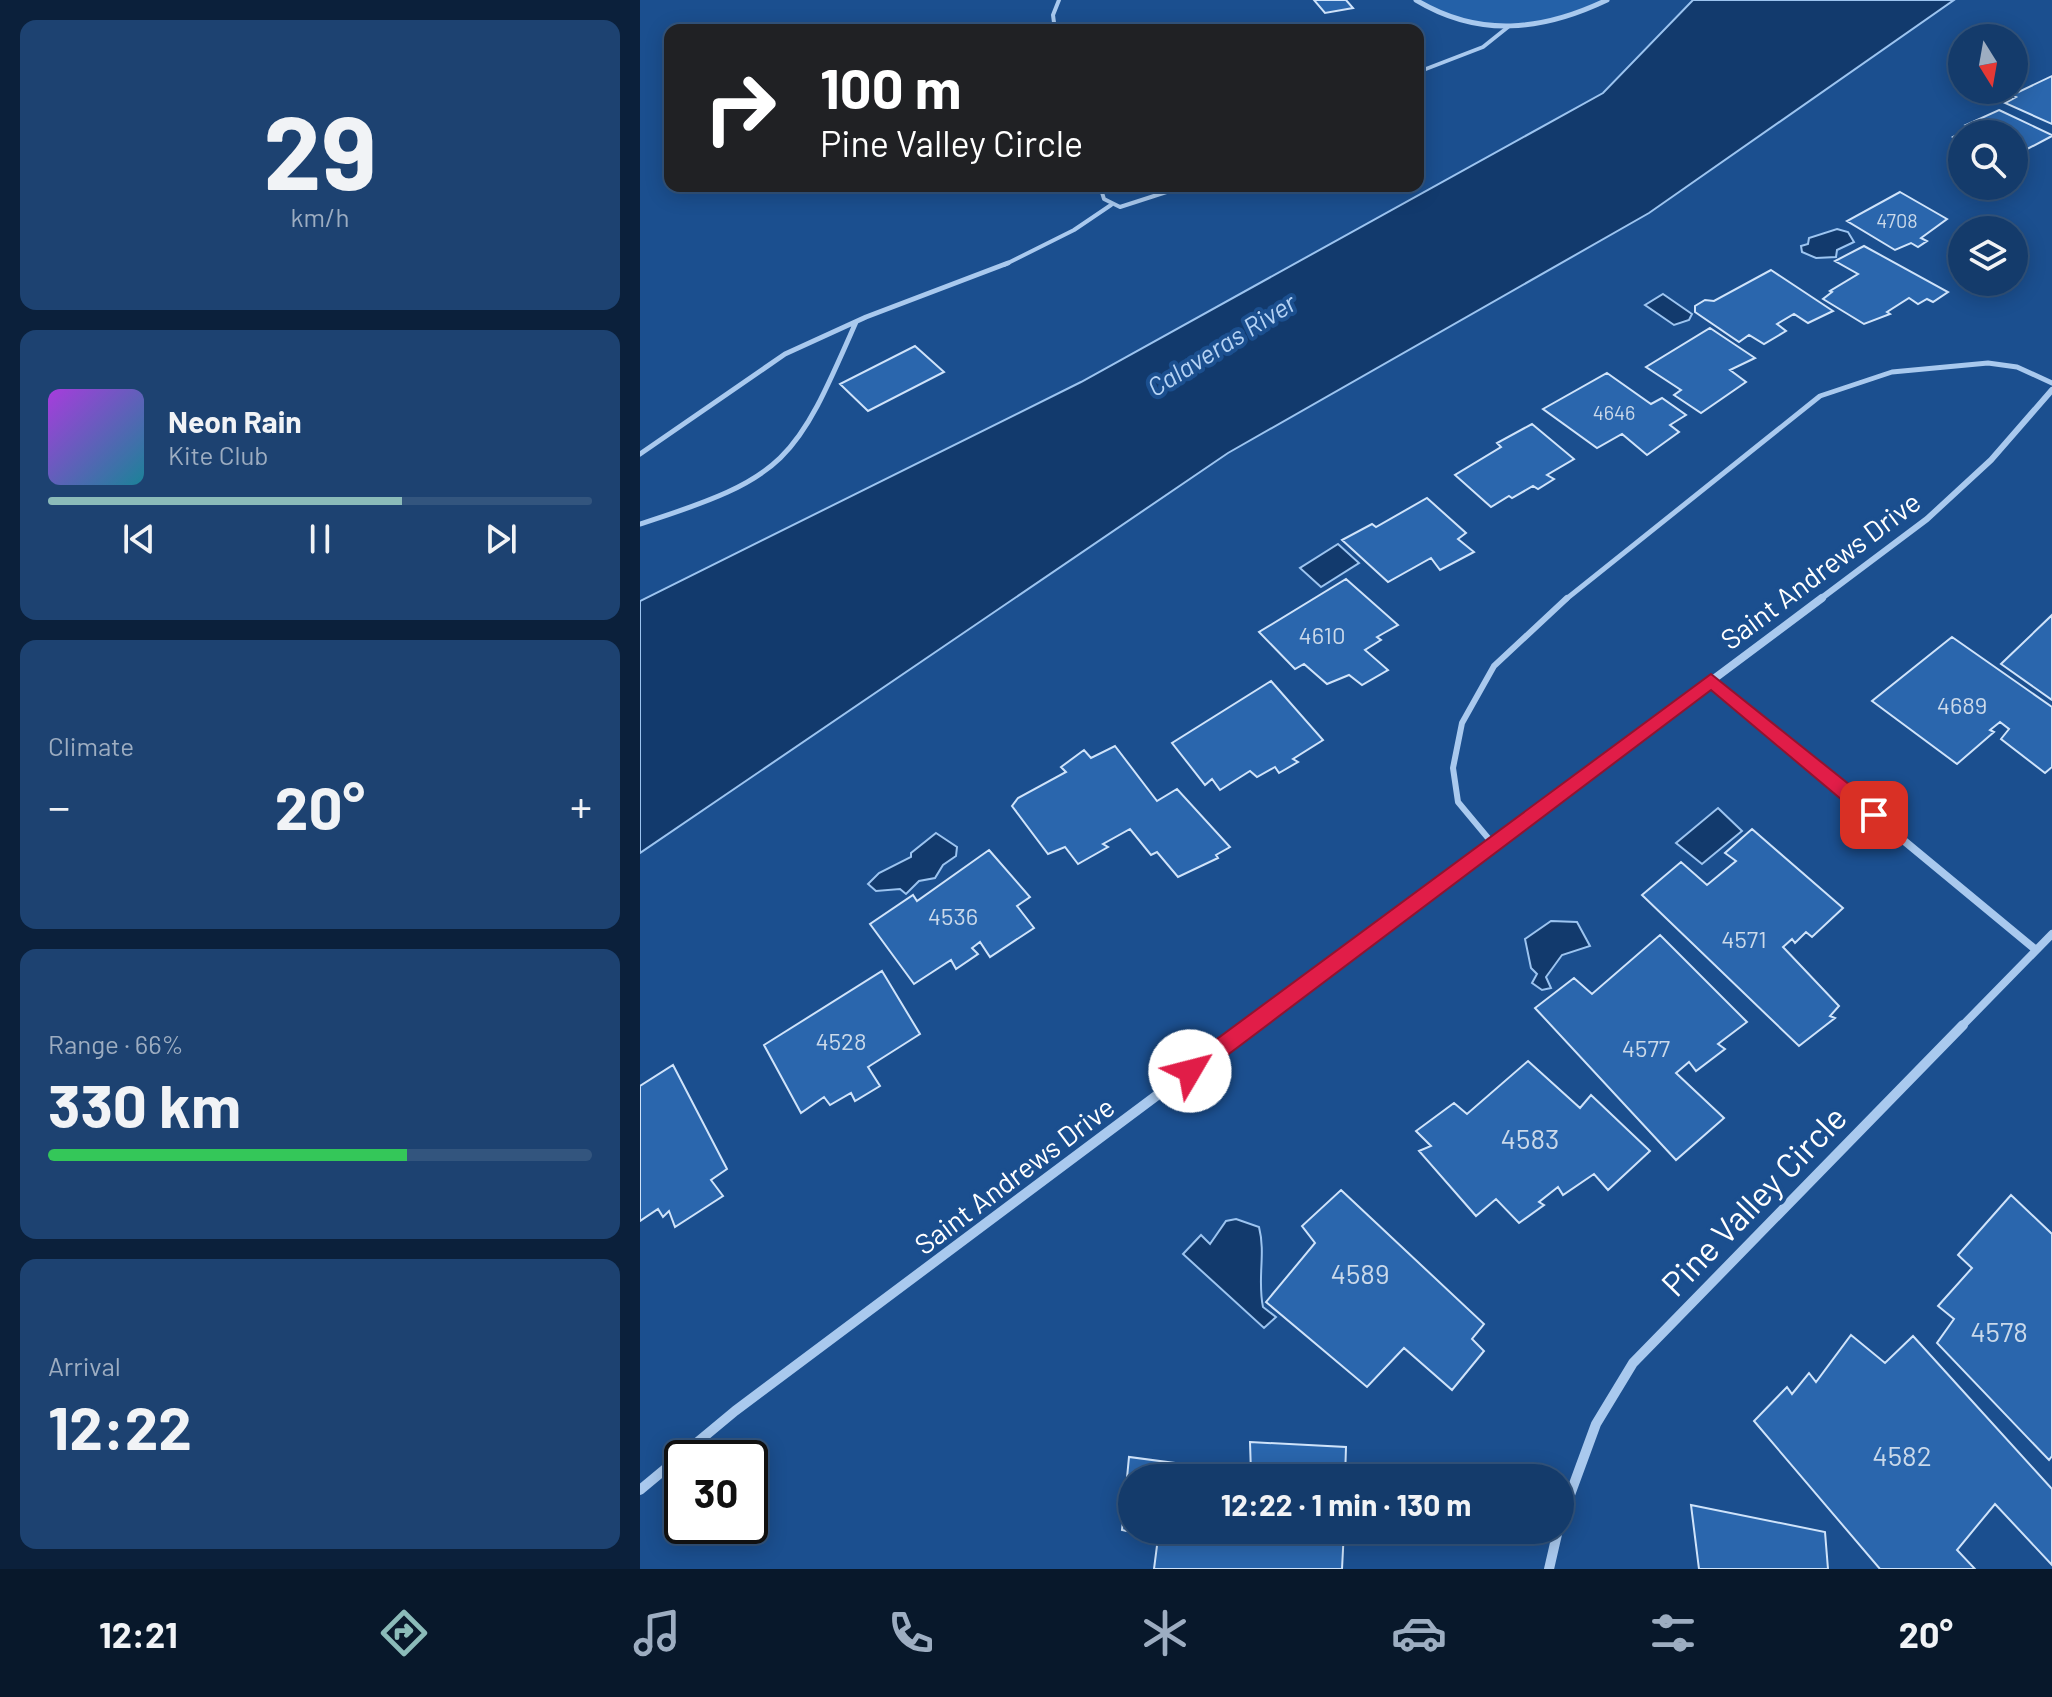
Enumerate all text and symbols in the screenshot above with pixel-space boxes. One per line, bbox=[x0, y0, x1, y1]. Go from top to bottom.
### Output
north arrow bbox=[1948, 24, 2028, 104]
map controls bbox=[1948, 24, 2028, 296]
text: 100 m bbox=[820, 53, 962, 120]
icon: right bbox=[688, 56, 792, 160]
text: 29 bbox=[263, 86, 377, 211]
button: search bbox=[1948, 120, 2028, 200]
text: Pine Valley Circle bbox=[820, 121, 1083, 164]
text: km/h bbox=[291, 201, 349, 232]
house number: 4708 bbox=[1876, 208, 1918, 232]
button: layers bbox=[1948, 216, 2028, 296]
water label: Calaveras River bbox=[1141, 286, 1302, 402]
house number: 4646 bbox=[1593, 400, 1635, 424]
text: Neon Rain bbox=[168, 403, 302, 439]
text: Kite Club bbox=[168, 439, 269, 470]
street label: Saint Andrews Drive bbox=[1713, 484, 1927, 656]
icon: previous bbox=[117, 517, 161, 561]
icon: pause bbox=[298, 517, 342, 561]
icon: next bbox=[479, 517, 523, 561]
house number: 4610 bbox=[1298, 620, 1346, 649]
house number: 4689 bbox=[1937, 690, 1987, 719]
text: Climate bbox=[48, 730, 134, 761]
text: 20° bbox=[275, 770, 365, 842]
text: − bbox=[48, 779, 70, 832]
text: + bbox=[570, 779, 592, 832]
pin bbox=[1840, 781, 1908, 849]
icon: arrive bbox=[1852, 793, 1896, 837]
house number: 4536 bbox=[928, 901, 978, 930]
house number: 4571 bbox=[1721, 924, 1767, 953]
house number: 4528 bbox=[816, 1026, 866, 1055]
text: Range · 66% bbox=[48, 1028, 184, 1059]
position arrow bbox=[1148, 1029, 1232, 1113]
house number: 4577 bbox=[1622, 1033, 1670, 1062]
text: 330 km bbox=[48, 1068, 241, 1140]
street label: Saint Andrews Drive bbox=[907, 1089, 1121, 1261]
street label: Pine Valley Circle bbox=[1652, 1096, 1854, 1304]
house number: 4583 bbox=[1501, 1121, 1559, 1155]
house number: 4589 bbox=[1331, 1256, 1390, 1290]
house number: 4578 bbox=[1970, 1314, 2028, 1348]
text: Arrival bbox=[48, 1350, 121, 1381]
text: 12:22 bbox=[48, 1390, 192, 1462]
house number: 4582 bbox=[1872, 1438, 1932, 1472]
speed limit sign: 30 bbox=[664, 1440, 768, 1544]
text: 12:22 · 1 min · 130 m bbox=[1221, 1486, 1471, 1522]
icon: directions bbox=[376, 1605, 432, 1661]
icon: music bbox=[629, 1605, 685, 1661]
icon: phone bbox=[883, 1605, 939, 1661]
icon: climate bbox=[1137, 1605, 1193, 1661]
icon: car bbox=[1391, 1605, 1447, 1661]
icon: filters bbox=[1645, 1605, 1701, 1661]
text: 12:21 bbox=[99, 1612, 178, 1655]
text: 20° bbox=[1899, 1612, 1953, 1655]

